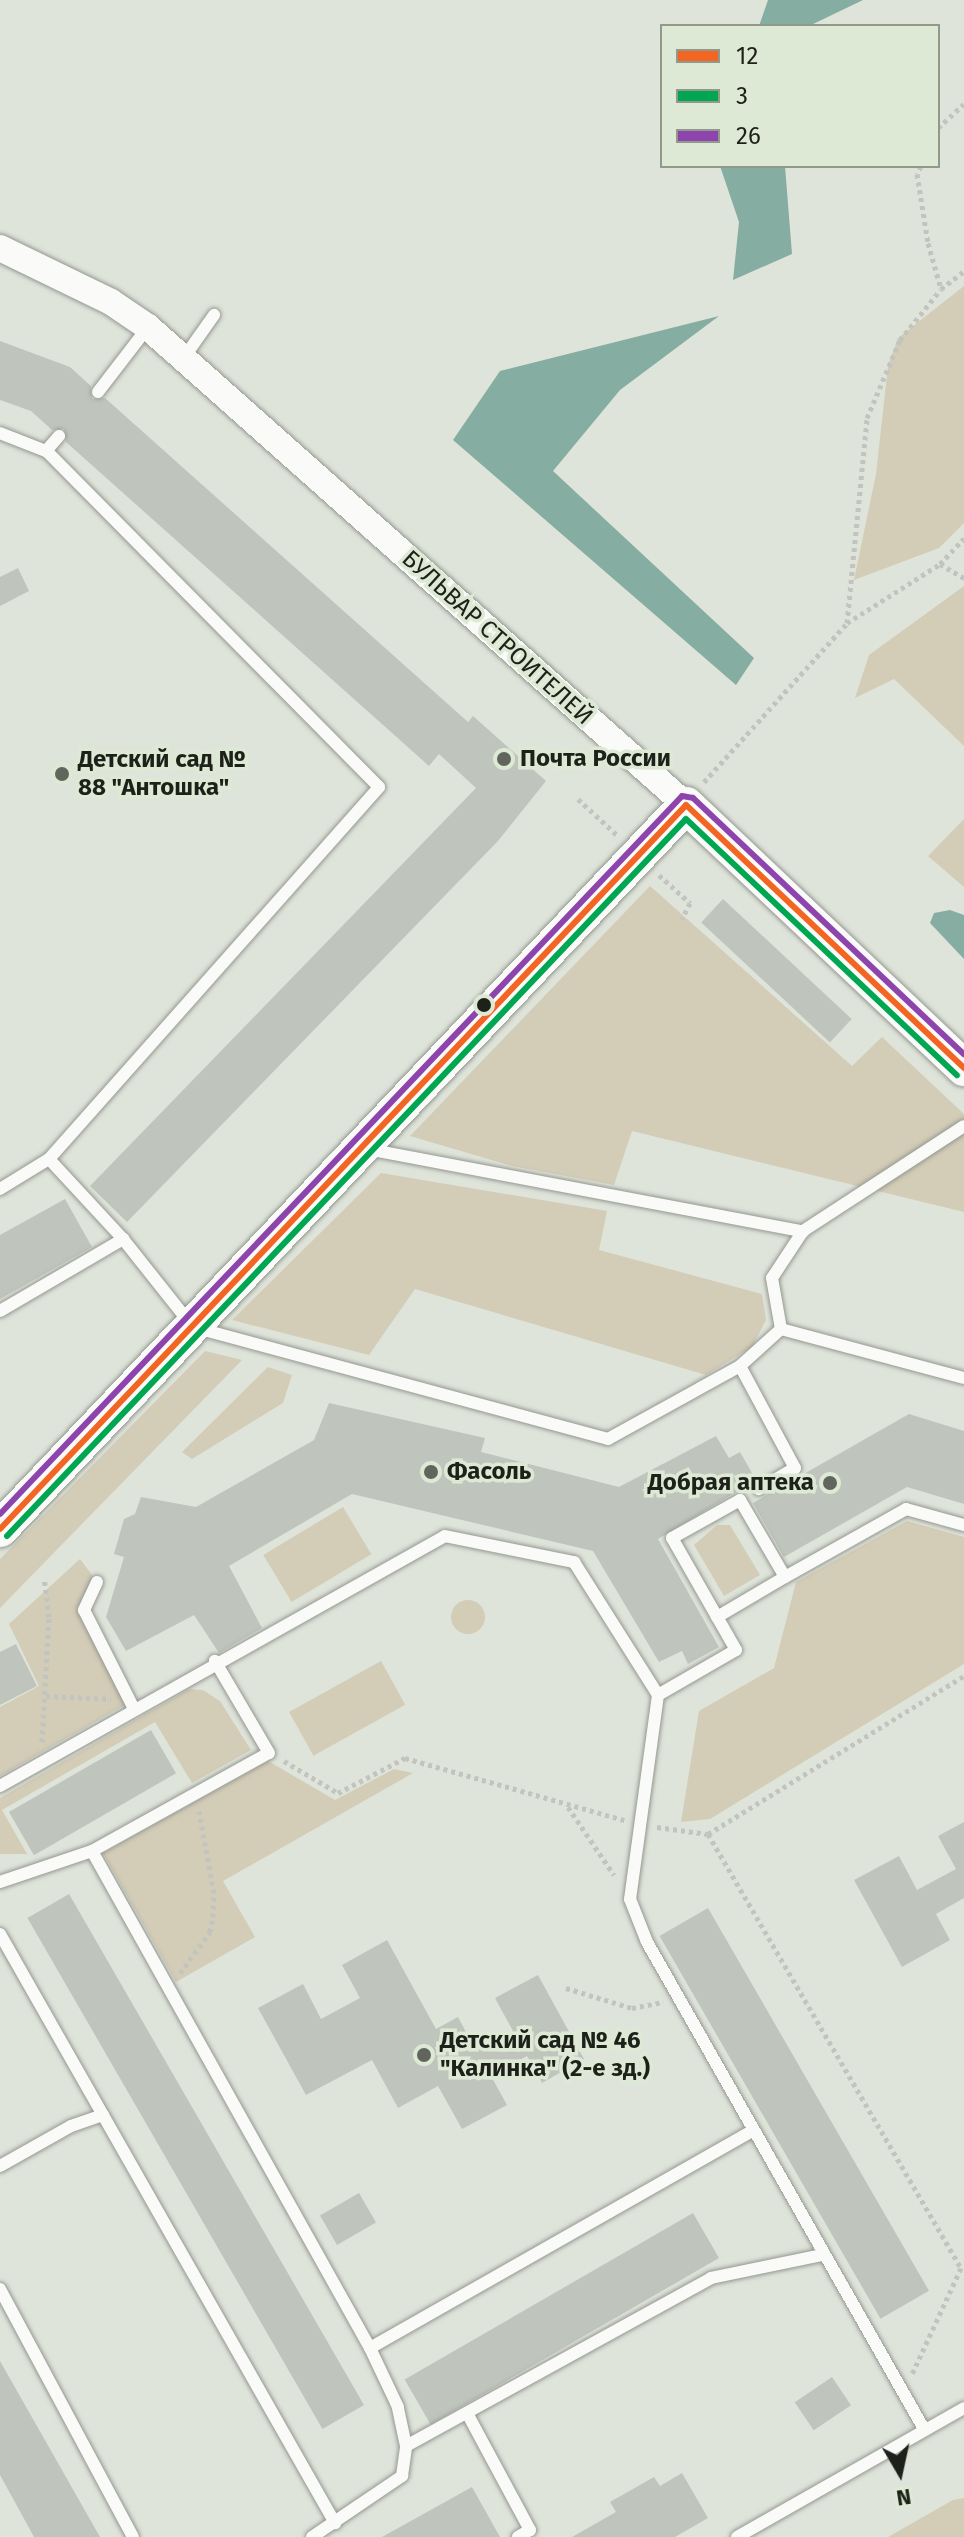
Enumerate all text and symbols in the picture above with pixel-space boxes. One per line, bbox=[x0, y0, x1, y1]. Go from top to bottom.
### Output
legend bbox=[660, 24, 940, 168]
text: 12 bbox=[736, 42, 758, 70]
text: 3 bbox=[736, 82, 748, 110]
text: 26 bbox=[736, 122, 761, 150]
street label: БУЛЬВАР СТРОИТЕЛЕЙ bbox=[396, 545, 598, 731]
place label: Почта России bbox=[520, 745, 671, 773]
place label: Детский сад № 88 "Антошка" bbox=[78, 746, 246, 802]
marker: Почта России bbox=[495, 750, 513, 768]
marker: Детский сад № 88 "Антошка" bbox=[53, 765, 71, 783]
unlabelled marker bbox=[476, 997, 492, 1013]
place label: Фасоль bbox=[447, 1458, 531, 1486]
marker: Фасоль bbox=[422, 1463, 440, 1481]
place label: Добрая аптека bbox=[648, 1469, 814, 1497]
marker: Добрая аптека bbox=[821, 1474, 839, 1492]
place label: Детский сад № 46 "Калинка" (2-е зд.) bbox=[440, 2027, 650, 2083]
marker: Детский сад № 46 "Калинка" (2-е зд.) bbox=[415, 2046, 433, 2064]
north arrow bbox=[860, 2433, 940, 2513]
text: N bbox=[895, 2483, 913, 2512]

